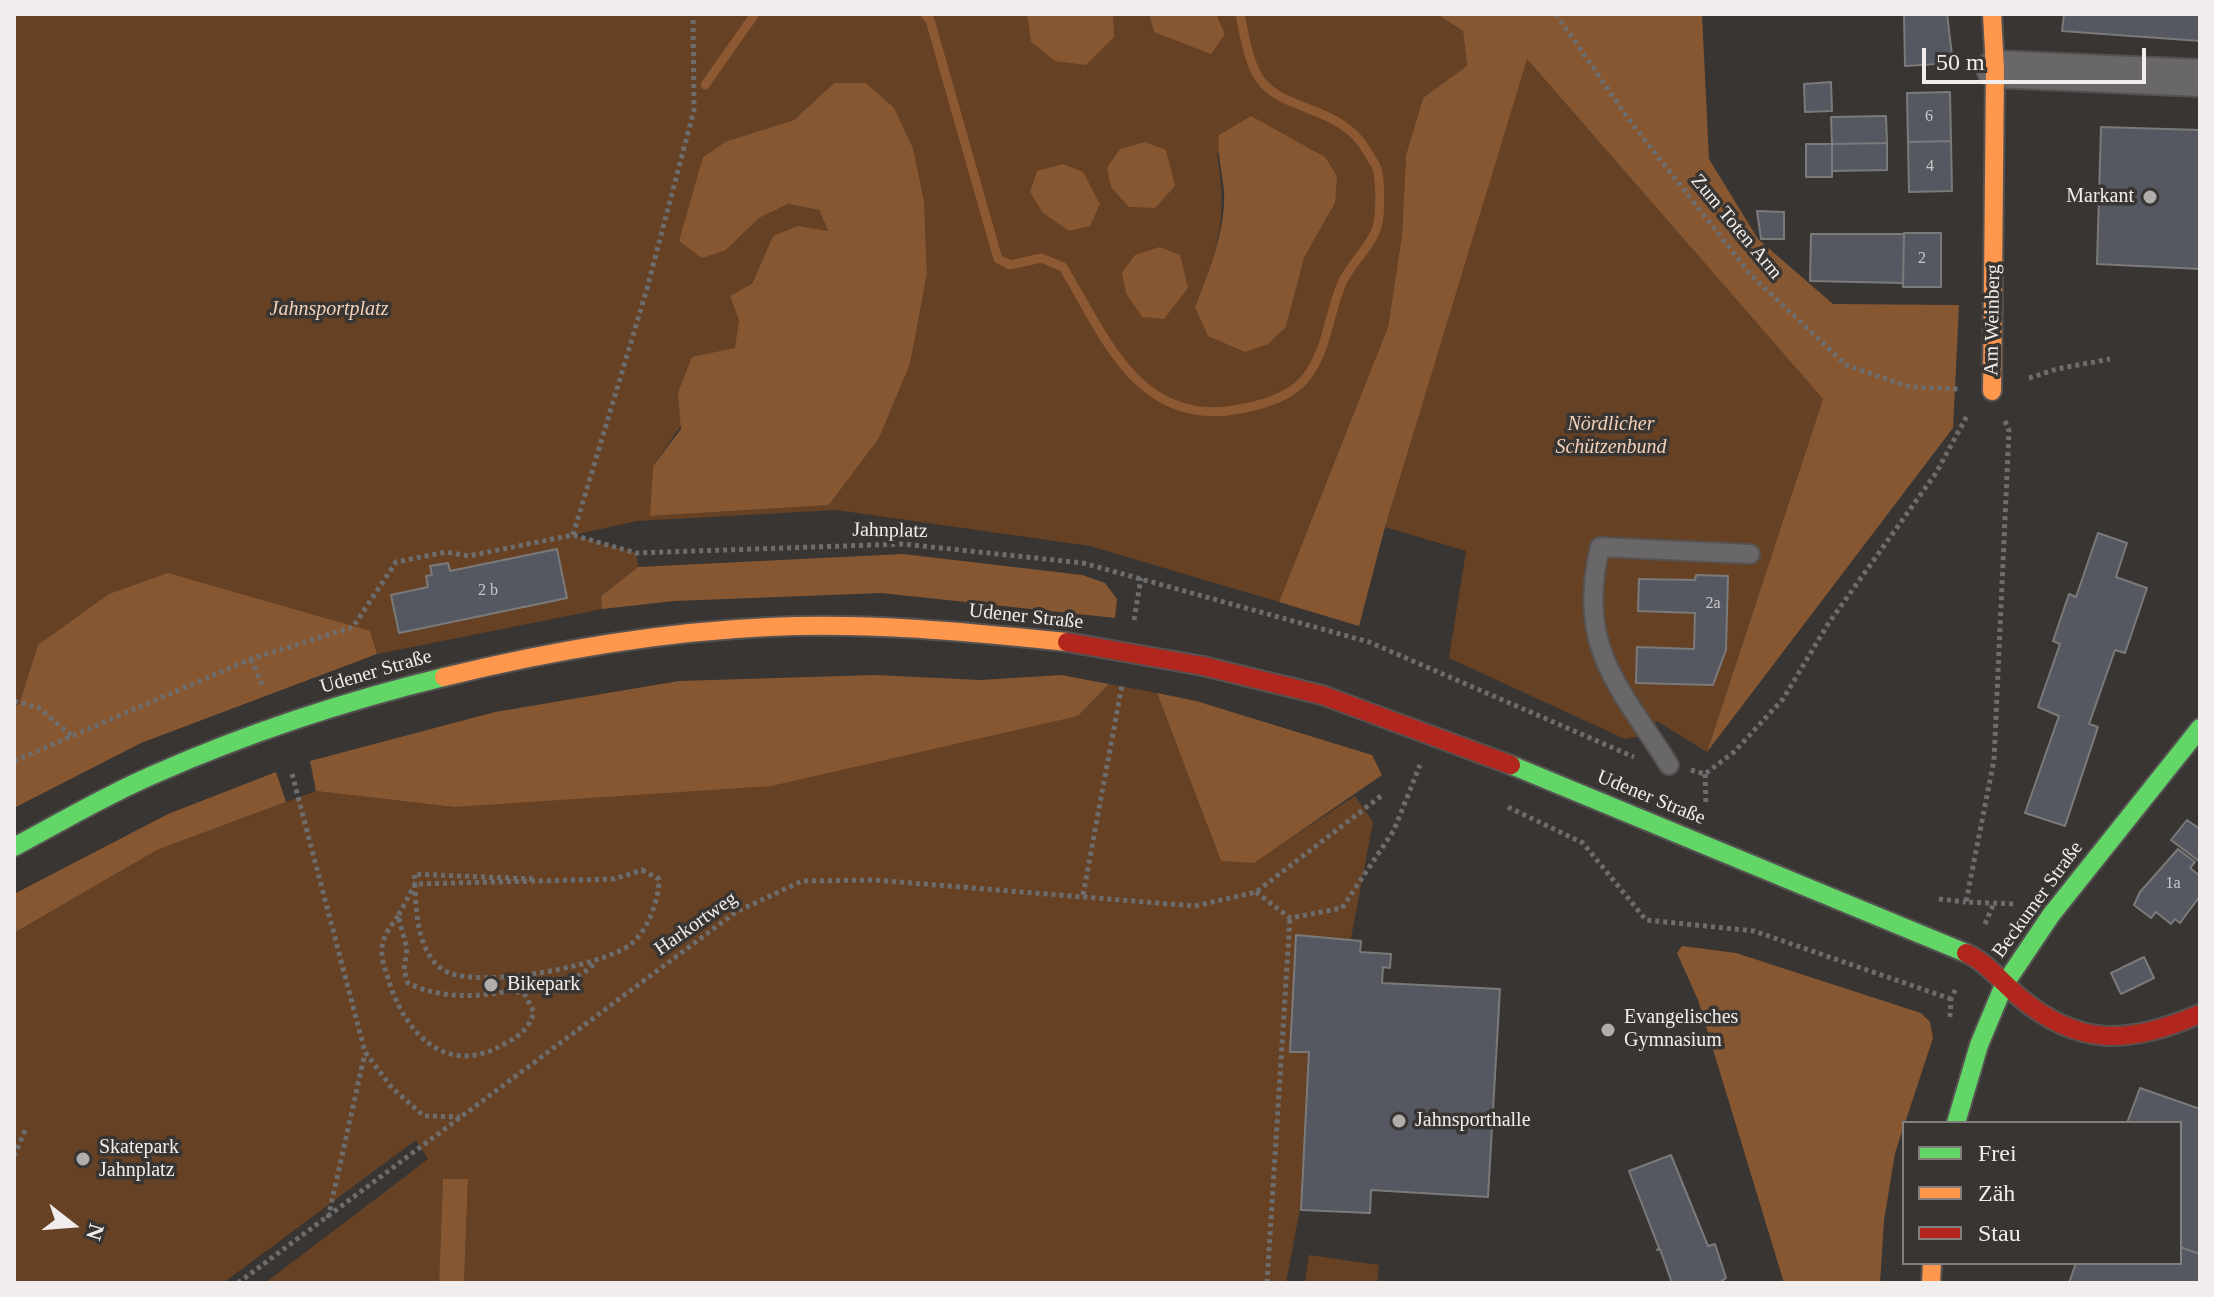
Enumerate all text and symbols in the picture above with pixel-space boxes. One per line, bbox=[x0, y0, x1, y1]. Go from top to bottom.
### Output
scale bar bbox=[1926, 32, 2150, 82]
text: 50 m bbox=[1936, 49, 1985, 75]
house number: 6 bbox=[1925, 107, 1933, 127]
house number: 4 bbox=[1926, 157, 1934, 177]
street label: Zum Toten Arm bbox=[1685, 170, 1787, 284]
place label: Markant bbox=[2066, 185, 2134, 209]
marker: Markant bbox=[2141, 188, 2159, 206]
house number: 2 bbox=[1918, 249, 1926, 269]
street label: Am Weinberg bbox=[1980, 264, 2006, 376]
park label: Jahnsportplatz bbox=[270, 298, 388, 322]
park label: Nördlicher Schützenbund bbox=[1555, 413, 1667, 460]
street label: Jahnplatz bbox=[852, 518, 928, 544]
house number: 2 b bbox=[478, 581, 498, 601]
house number: 2a bbox=[1705, 594, 1721, 614]
street label: Udener Straße bbox=[968, 599, 1084, 635]
street label: Udener Straße bbox=[317, 645, 435, 699]
street label: Udener Straße bbox=[1593, 765, 1709, 831]
street label: Beckumer Straße bbox=[1988, 837, 2088, 963]
house number: 1a bbox=[2165, 874, 2181, 894]
street label: Harkortweg bbox=[650, 887, 742, 961]
place label: Bikepark bbox=[507, 973, 580, 997]
marker: Bikepark bbox=[482, 976, 500, 994]
place label: Evangelisches Gymnasium bbox=[1624, 1006, 1738, 1053]
marker: Evangelisches Gymnasium bbox=[1599, 1021, 1617, 1039]
place label: Jahnsporthalle bbox=[1415, 1109, 1531, 1133]
marker: Jahnsporthalle bbox=[1390, 1112, 1408, 1130]
legend bbox=[1902, 1121, 2182, 1265]
place label: Skatepark Jahnplatz bbox=[99, 1136, 179, 1183]
text: Frei bbox=[1978, 1140, 2017, 1166]
marker: Skatepark Jahnplatz bbox=[74, 1150, 92, 1168]
text: Zäh bbox=[1978, 1180, 2015, 1206]
north arrow bbox=[32, 1185, 112, 1265]
text: Stau bbox=[1978, 1220, 2021, 1246]
text: N bbox=[81, 1221, 110, 1243]

